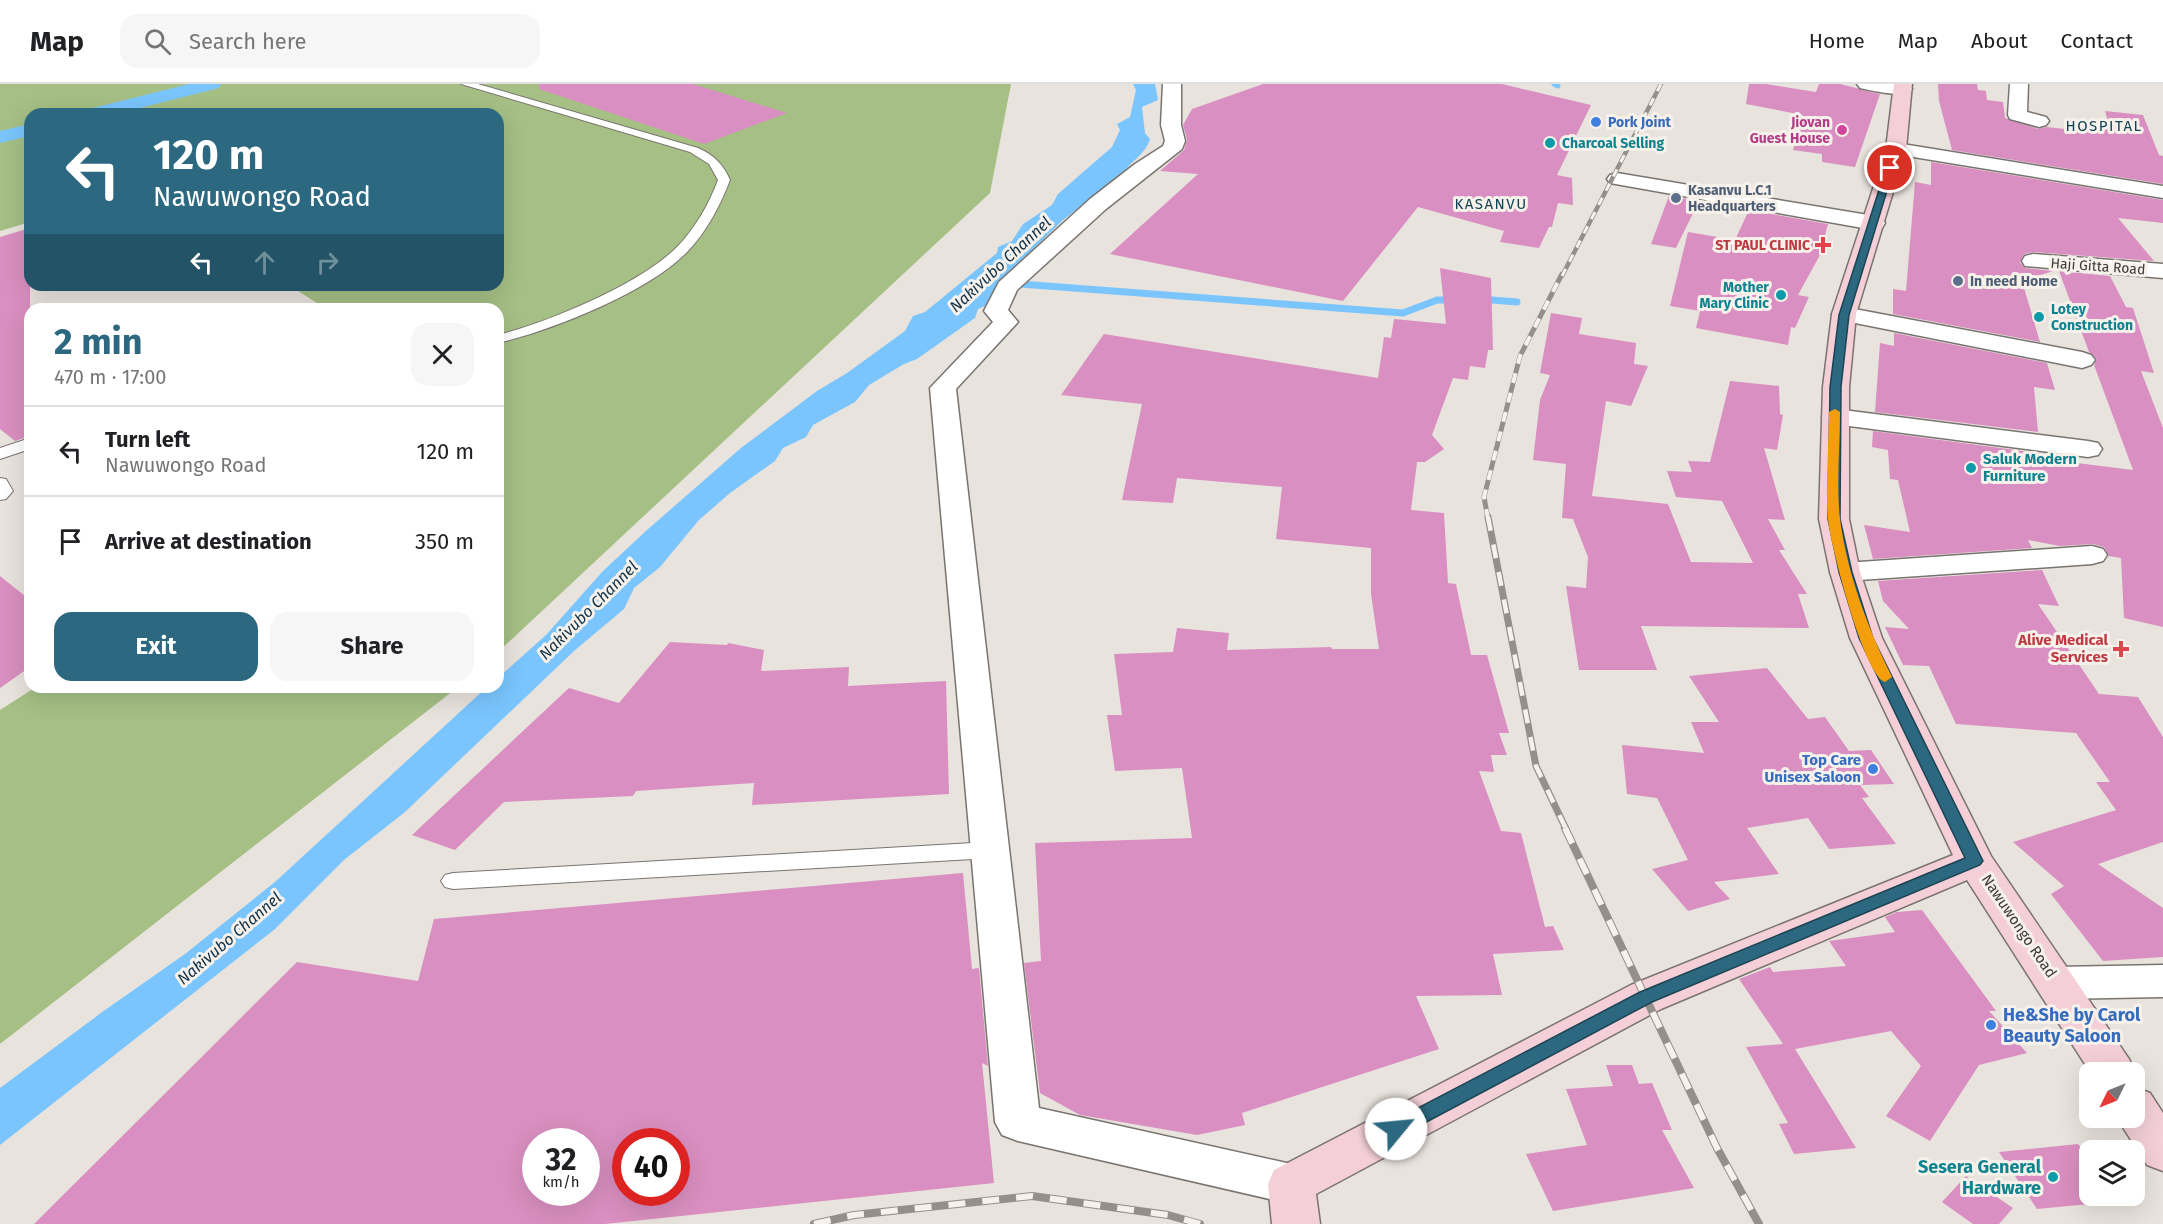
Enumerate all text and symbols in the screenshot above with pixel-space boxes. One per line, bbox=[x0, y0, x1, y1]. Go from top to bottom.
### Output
search box bbox=[120, 14, 540, 68]
text: Map bbox=[30, 25, 84, 58]
icon: search bbox=[141, 25, 174, 58]
text: Search here bbox=[189, 28, 307, 55]
text: Home bbox=[1809, 28, 1865, 54]
text: Map bbox=[1898, 28, 1938, 54]
text: About bbox=[1971, 28, 2028, 54]
text: Contact bbox=[2061, 28, 2133, 54]
place label: Pork Joint bbox=[1608, 114, 1671, 131]
place label: Jiovan Guest House bbox=[1750, 114, 1830, 147]
marker: Pork Joint bbox=[1589, 115, 1603, 129]
district label: HOSPITAL bbox=[2066, 117, 2142, 135]
marker: Jiovan Guest House bbox=[1835, 123, 1849, 137]
text: 120 m bbox=[153, 130, 264, 180]
icon: left bbox=[54, 132, 132, 210]
place label: Charcoal Selling bbox=[1562, 135, 1664, 152]
marker: Charcoal Selling bbox=[1543, 136, 1557, 150]
pin bbox=[1864, 142, 1915, 193]
icon: arrive bbox=[1873, 151, 1906, 184]
text: Nawuwongo Road bbox=[153, 181, 371, 213]
place label: Kasanvu L.C.1 Headquarters bbox=[1688, 182, 1776, 215]
marker: Kasanvu L.C.1 Headquarters bbox=[1669, 191, 1683, 205]
district label: KASANVU bbox=[1454, 195, 1528, 213]
water label: Nakivubo Channel bbox=[946, 213, 1055, 316]
marker: ST PAUL CLINIC bbox=[1814, 236, 1832, 254]
place label: ST PAUL CLINIC bbox=[1715, 237, 1810, 254]
icon: left bbox=[185, 246, 218, 279]
icon: ahead bbox=[248, 246, 281, 279]
icon: right bbox=[311, 246, 344, 279]
street label: Haji Gitta Road bbox=[2050, 255, 2146, 278]
place label: In need Home bbox=[1970, 273, 2058, 290]
marker: In need Home bbox=[1951, 274, 1965, 288]
place label: Mother Mary Clinic bbox=[1699, 279, 1769, 312]
marker: Mother Mary Clinic bbox=[1774, 288, 1788, 302]
place label: Lotey Construction bbox=[2051, 301, 2133, 334]
marker: Lotey Construction bbox=[2032, 310, 2046, 324]
text: 2 min bbox=[54, 320, 143, 364]
button: close bbox=[411, 323, 474, 386]
text: 470 m · 17:00 bbox=[54, 365, 166, 389]
text: Turn left bbox=[105, 426, 190, 453]
icon: left bbox=[54, 435, 87, 468]
text: 120 m bbox=[417, 438, 474, 465]
place label: Saluk Modern Furniture bbox=[1983, 450, 2077, 485]
text: Nawuwongo Road bbox=[105, 453, 266, 477]
marker: Saluk Modern Furniture bbox=[1964, 461, 1978, 475]
icon: arrive bbox=[54, 525, 87, 558]
text: Arrive at destination bbox=[105, 528, 312, 555]
text: 350 m bbox=[415, 528, 474, 555]
water label: Nakivubo Channel bbox=[535, 557, 642, 664]
button: Exit bbox=[54, 612, 258, 681]
button: Share bbox=[270, 612, 474, 681]
place label: Alive Medical Services bbox=[2017, 631, 2109, 666]
marker: Alive Medical Services bbox=[2112, 640, 2130, 658]
place label: Top Care Unisex Saloon bbox=[1765, 751, 1861, 786]
marker: Top Care Unisex Saloon bbox=[1866, 762, 1880, 776]
street label: Nawuwongo Road bbox=[1978, 871, 2060, 981]
water label: Nakivubo Channel bbox=[174, 888, 285, 989]
place label: He&She by Carol Beauty Saloon bbox=[2003, 1004, 2141, 1047]
marker: He&She by Carol Beauty Saloon bbox=[1984, 1018, 1998, 1032]
north arrow bbox=[2079, 1062, 2145, 1128]
map controls bbox=[2079, 1062, 2145, 1206]
position arrow bbox=[1364, 1097, 1428, 1161]
speed limit sign: 40 bbox=[612, 1128, 690, 1206]
button: layers bbox=[2079, 1140, 2145, 1206]
text: 32 bbox=[546, 1142, 576, 1178]
place label: Sesera General Hardware bbox=[1918, 1156, 2042, 1199]
marker: Sesera General Hardware bbox=[2046, 1170, 2060, 1184]
text: km/h bbox=[542, 1173, 580, 1191]

